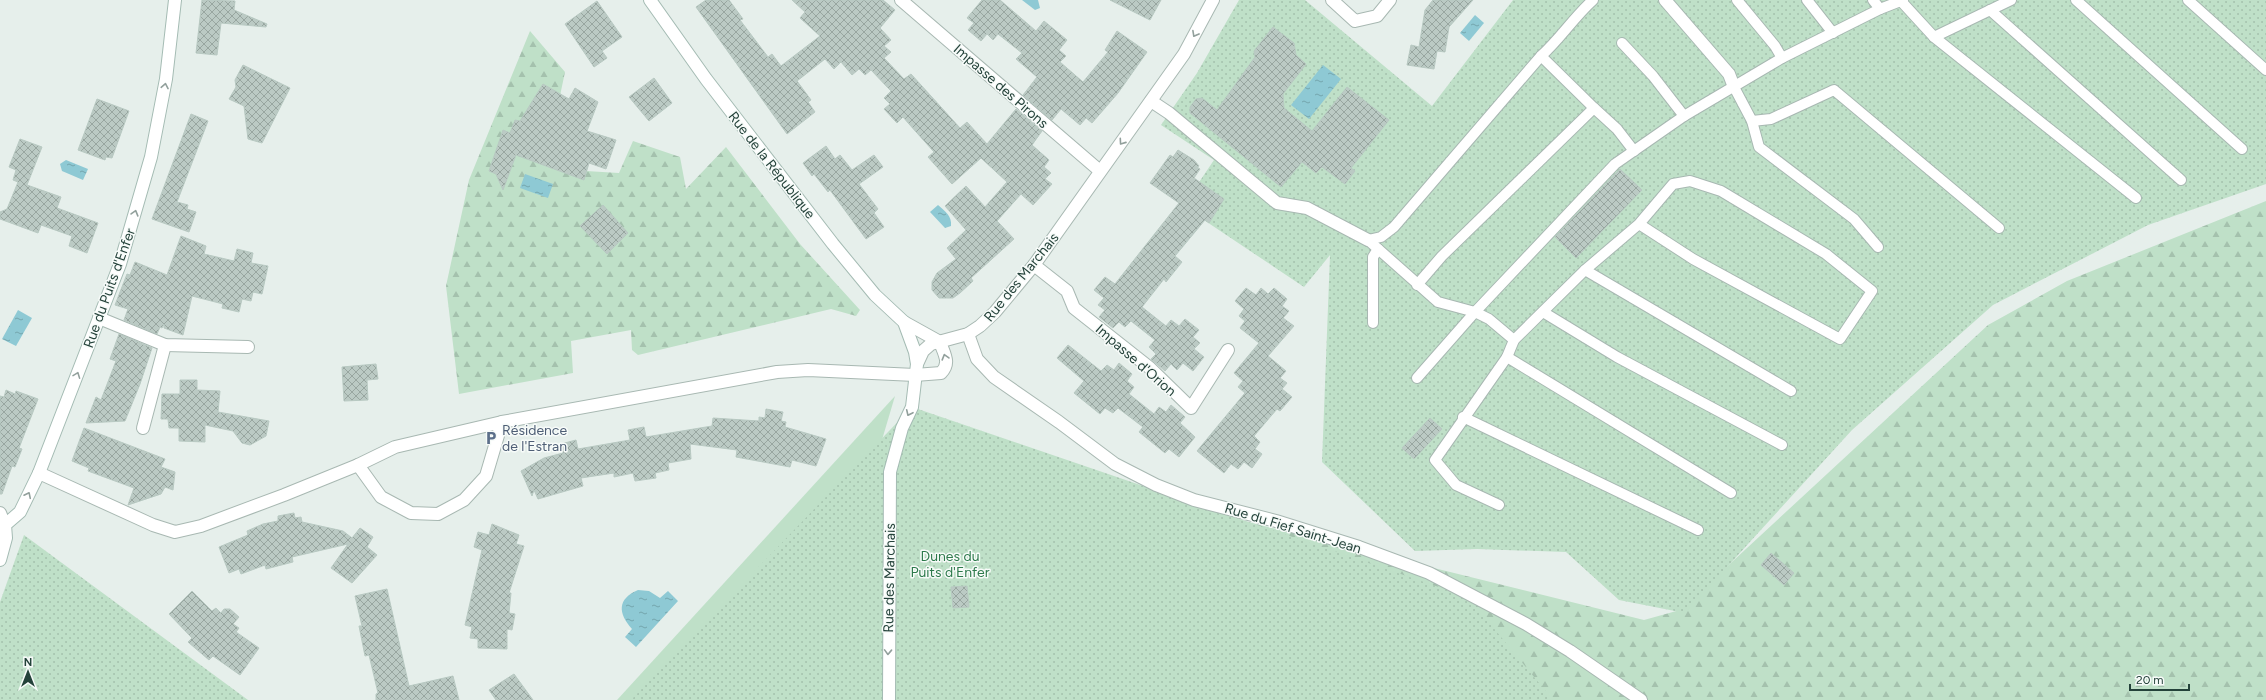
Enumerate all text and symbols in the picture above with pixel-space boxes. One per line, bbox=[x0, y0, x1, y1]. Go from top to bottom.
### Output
one-way arrow bbox=[1192, 30, 1199, 37]
street label: Impasse des Pirons bbox=[950, 41, 1051, 132]
one-way arrow bbox=[160, 83, 168, 90]
street label: Rue de la République bbox=[725, 108, 819, 223]
one-way arrow bbox=[1119, 137, 1126, 144]
one-way arrow bbox=[130, 210, 139, 217]
street label: Rue du Puits d'Enfer bbox=[80, 226, 139, 350]
street label: Rue des Marchais bbox=[980, 229, 1062, 325]
street label: Impasse d'Orion bbox=[1092, 321, 1180, 400]
one-way arrow bbox=[941, 354, 950, 361]
one-way arrow bbox=[73, 371, 81, 378]
one-way arrow bbox=[906, 409, 914, 417]
place label: Résidence de l'Estran bbox=[502, 422, 567, 455]
parking icon: Résidence de l'Estran bbox=[483, 430, 499, 446]
one-way arrow bbox=[23, 492, 31, 499]
street label: Rue du Fief Saint-Jean bbox=[1222, 500, 1363, 557]
street label: Rue des Marchais bbox=[880, 523, 899, 633]
park label: Dunes du Puits d'Enfer bbox=[911, 548, 990, 581]
one-way arrow bbox=[884, 649, 892, 655]
north arrow bbox=[8, 652, 48, 692]
text: N bbox=[24, 656, 32, 669]
scale bar bbox=[2130, 666, 2189, 692]
text: 20 m bbox=[2136, 673, 2164, 687]

